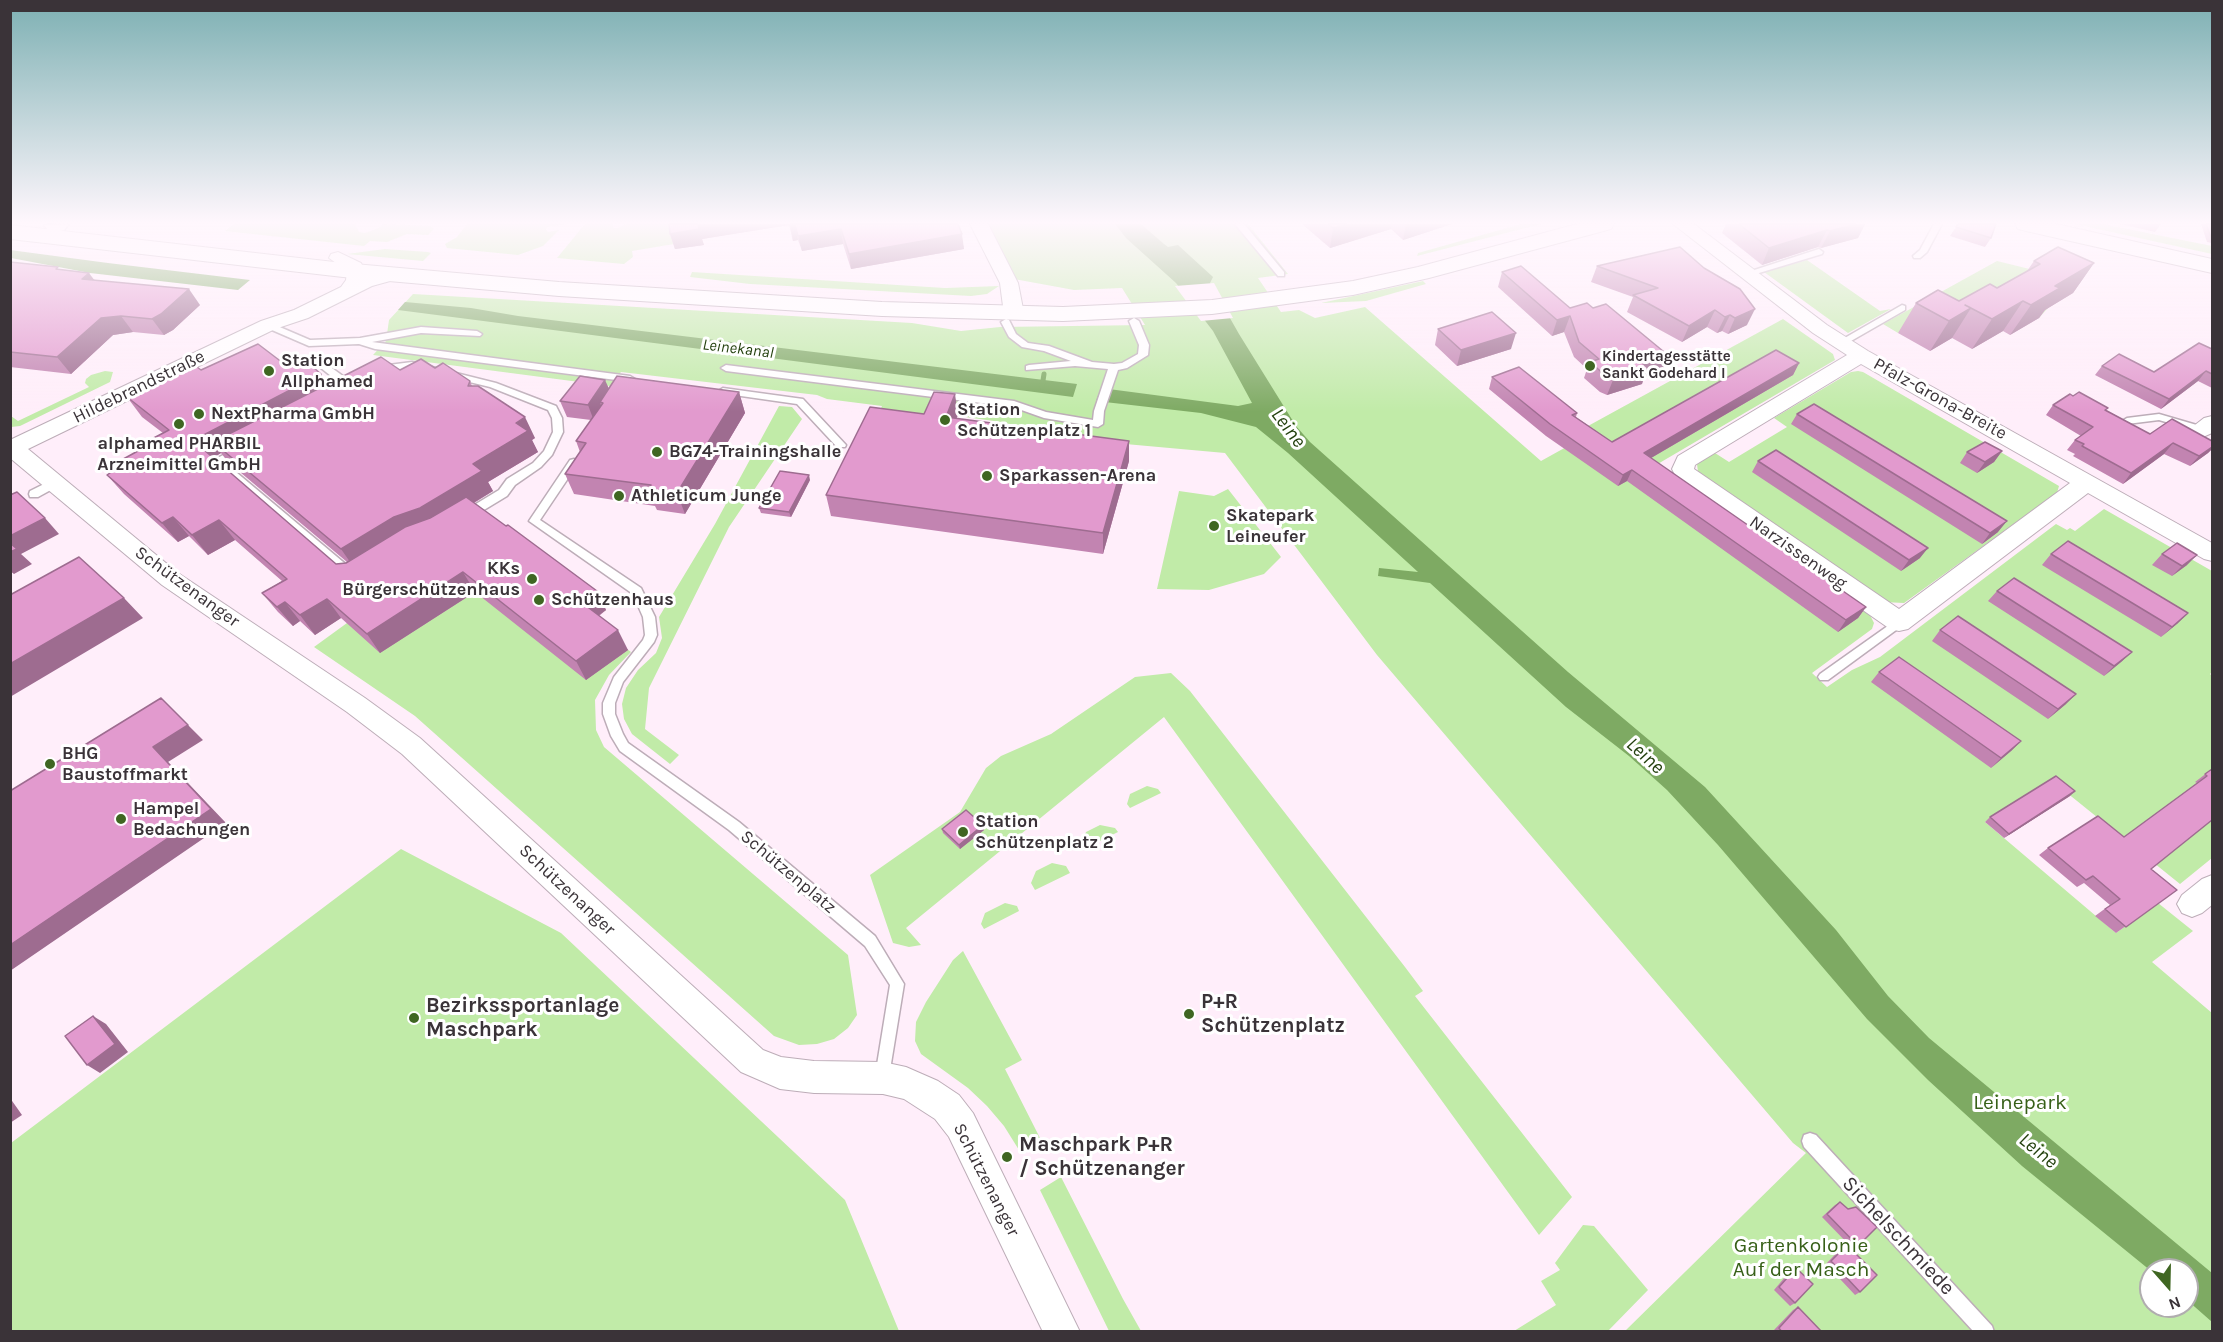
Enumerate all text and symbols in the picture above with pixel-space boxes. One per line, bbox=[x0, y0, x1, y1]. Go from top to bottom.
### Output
water label: Leinekanal bbox=[701, 335, 775, 363]
street label: Hildebrandstraße bbox=[70, 346, 208, 428]
place label: Kindertagesstätte Sankt Godehard I bbox=[1602, 348, 1731, 383]
place label: Station Allphamed bbox=[281, 350, 374, 392]
street label: Pfalz-Grona-Breite bbox=[1870, 353, 2010, 445]
marker: Kindertagesstätte Sankt Godehard I bbox=[1583, 359, 1597, 373]
marker: Station Allphamed bbox=[262, 364, 276, 378]
place label: Station Schützenplatz 1 bbox=[957, 399, 1091, 442]
place label: NextPharma GmbH bbox=[211, 403, 375, 425]
water label: Leine bbox=[1265, 404, 1311, 452]
marker: NextPharma GmbH bbox=[192, 407, 206, 421]
marker: Station Schützenplatz 1 bbox=[938, 413, 952, 427]
marker: alphamed PHARBIL Arzneimittel GmbH bbox=[172, 417, 186, 431]
place label: alphamed PHARBIL Arzneimittel GmbH bbox=[97, 433, 261, 476]
place label: BG74-Trainingshalle bbox=[669, 441, 841, 463]
marker: BG74-Trainingshalle bbox=[650, 445, 664, 459]
place label: Sparkassen-Arena bbox=[999, 465, 1156, 487]
marker: Sparkassen-Arena bbox=[980, 469, 994, 483]
place label: Athleticum Junge bbox=[631, 485, 782, 507]
marker: Athleticum Junge bbox=[612, 489, 626, 503]
place label: Skatepark Leineufer bbox=[1226, 505, 1315, 548]
street label: Narzissenweg bbox=[1745, 511, 1851, 595]
marker: Skatepark Leineufer bbox=[1207, 519, 1221, 533]
street label: Schützenanger bbox=[130, 542, 244, 632]
place label: KKs Bürgerschützenhaus bbox=[342, 558, 520, 600]
marker: KKs Bürgerschützenhaus bbox=[525, 572, 539, 586]
place label: Schützenhaus bbox=[551, 589, 674, 611]
marker: Schützenhaus bbox=[532, 593, 546, 607]
water label: Leine bbox=[1621, 733, 1669, 779]
place label: BHG Baustoffmarkt bbox=[62, 743, 188, 786]
marker: BHG Baustoffmarkt bbox=[43, 757, 57, 771]
place label: Hampel Bedachungen bbox=[133, 798, 250, 840]
place label: Station Schützenplatz 2 bbox=[975, 811, 1114, 854]
marker: Hampel Bedachungen bbox=[114, 812, 128, 826]
marker: Station Schützenplatz 2 bbox=[956, 825, 970, 839]
street label: Schützenplatz bbox=[736, 826, 840, 918]
street label: Schützenanger bbox=[514, 840, 620, 940]
place label: P+R Schützenplatz bbox=[1201, 989, 1345, 1039]
place label: Bezirkssportanlage Maschpark bbox=[426, 993, 619, 1043]
marker: P+R Schützenplatz bbox=[1182, 1007, 1196, 1021]
marker: Bezirkssportanlage Maschpark bbox=[407, 1011, 421, 1025]
park label: Leinepark bbox=[1973, 1090, 2067, 1116]
street label: Schützenanger bbox=[948, 1120, 1024, 1240]
water label: Leine bbox=[2014, 1128, 2062, 1174]
place label: Maschpark P+R / Schützenanger bbox=[1019, 1132, 1185, 1182]
marker: Maschpark P+R / Schützenanger bbox=[1000, 1150, 1014, 1164]
street label: Sichelschmiede bbox=[1836, 1171, 1960, 1301]
park label: Gartenkolonie Auf der Masch bbox=[1733, 1233, 1869, 1283]
north arrow bbox=[2139, 1258, 2199, 1318]
text: N bbox=[2166, 1293, 2183, 1314]

